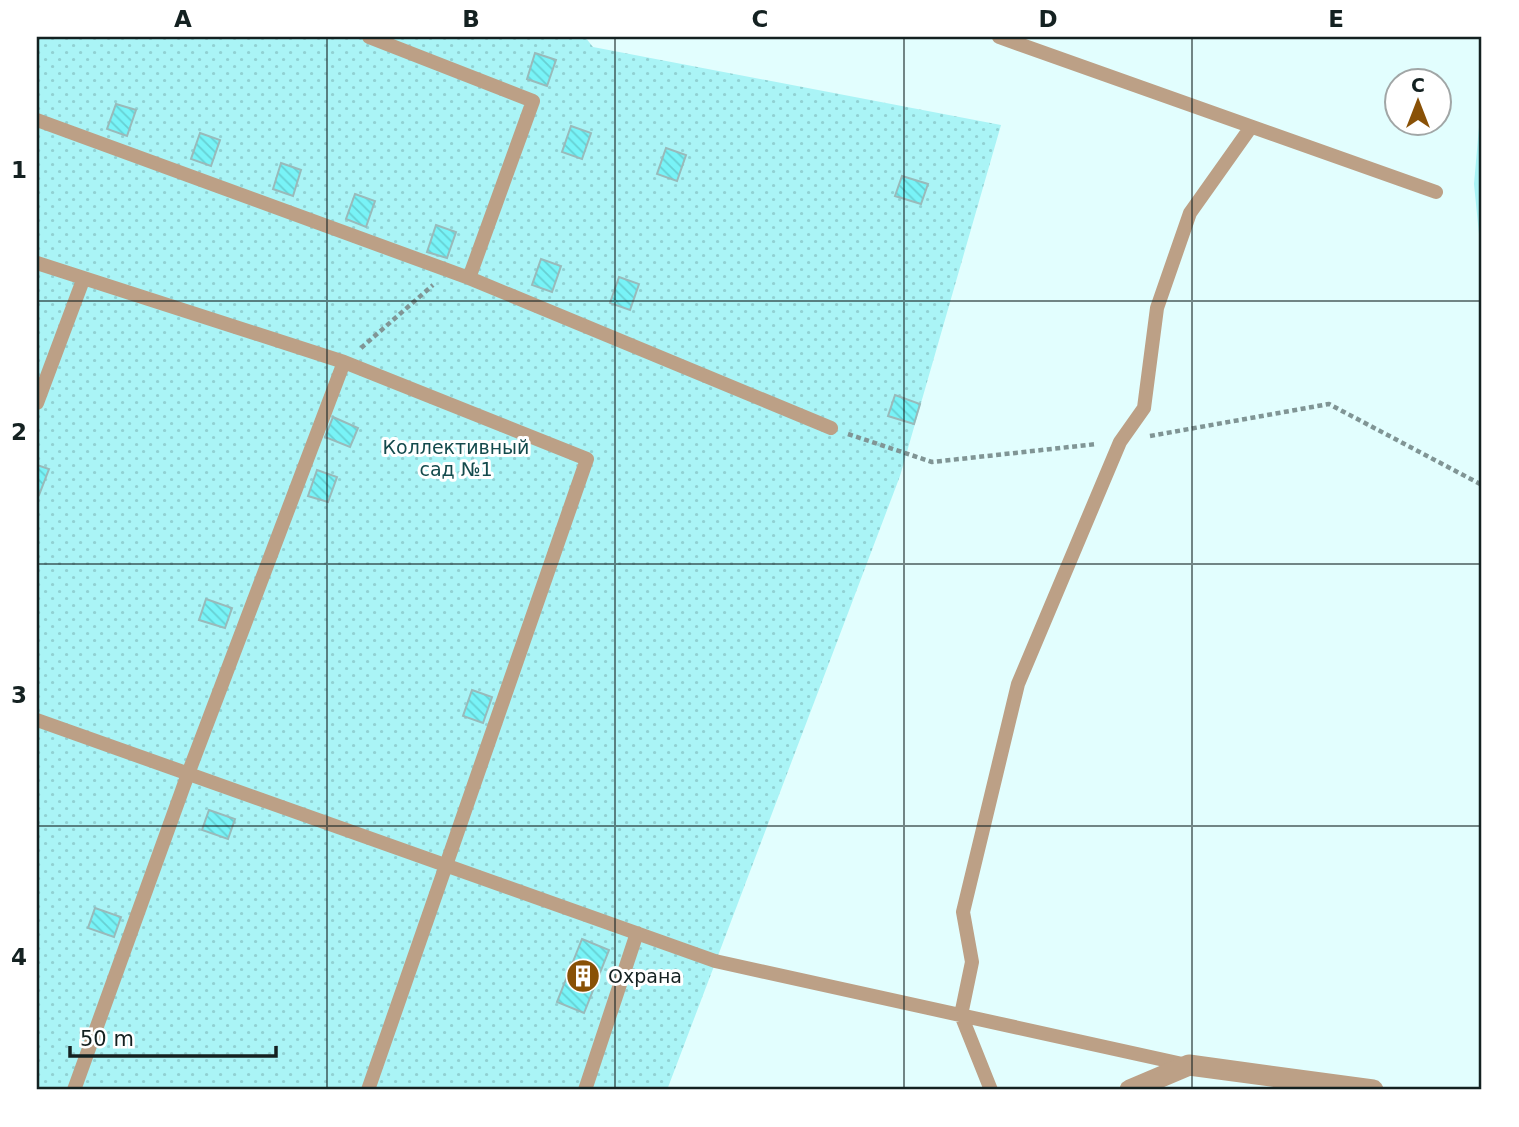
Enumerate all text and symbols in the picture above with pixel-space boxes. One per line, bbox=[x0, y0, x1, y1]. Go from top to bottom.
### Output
text: A bbox=[174, 6, 192, 32]
text: B bbox=[462, 6, 480, 32]
text: C bbox=[752, 6, 768, 32]
text: D bbox=[1038, 6, 1058, 32]
text: E bbox=[1328, 6, 1344, 32]
north arrow bbox=[1382, 66, 1452, 136]
text: С bbox=[1411, 74, 1425, 96]
text: 1 bbox=[11, 157, 27, 183]
text: 2 bbox=[11, 419, 27, 445]
park label: Коллективный сад №1 bbox=[383, 436, 529, 480]
text: 3 bbox=[11, 682, 27, 708]
text: 4 bbox=[11, 944, 27, 970]
building icon: Охрана bbox=[564, 957, 602, 995]
place label: Охрана bbox=[608, 965, 682, 987]
scale bar bbox=[70, 1015, 276, 1059]
text: 50 m bbox=[80, 1027, 134, 1051]

